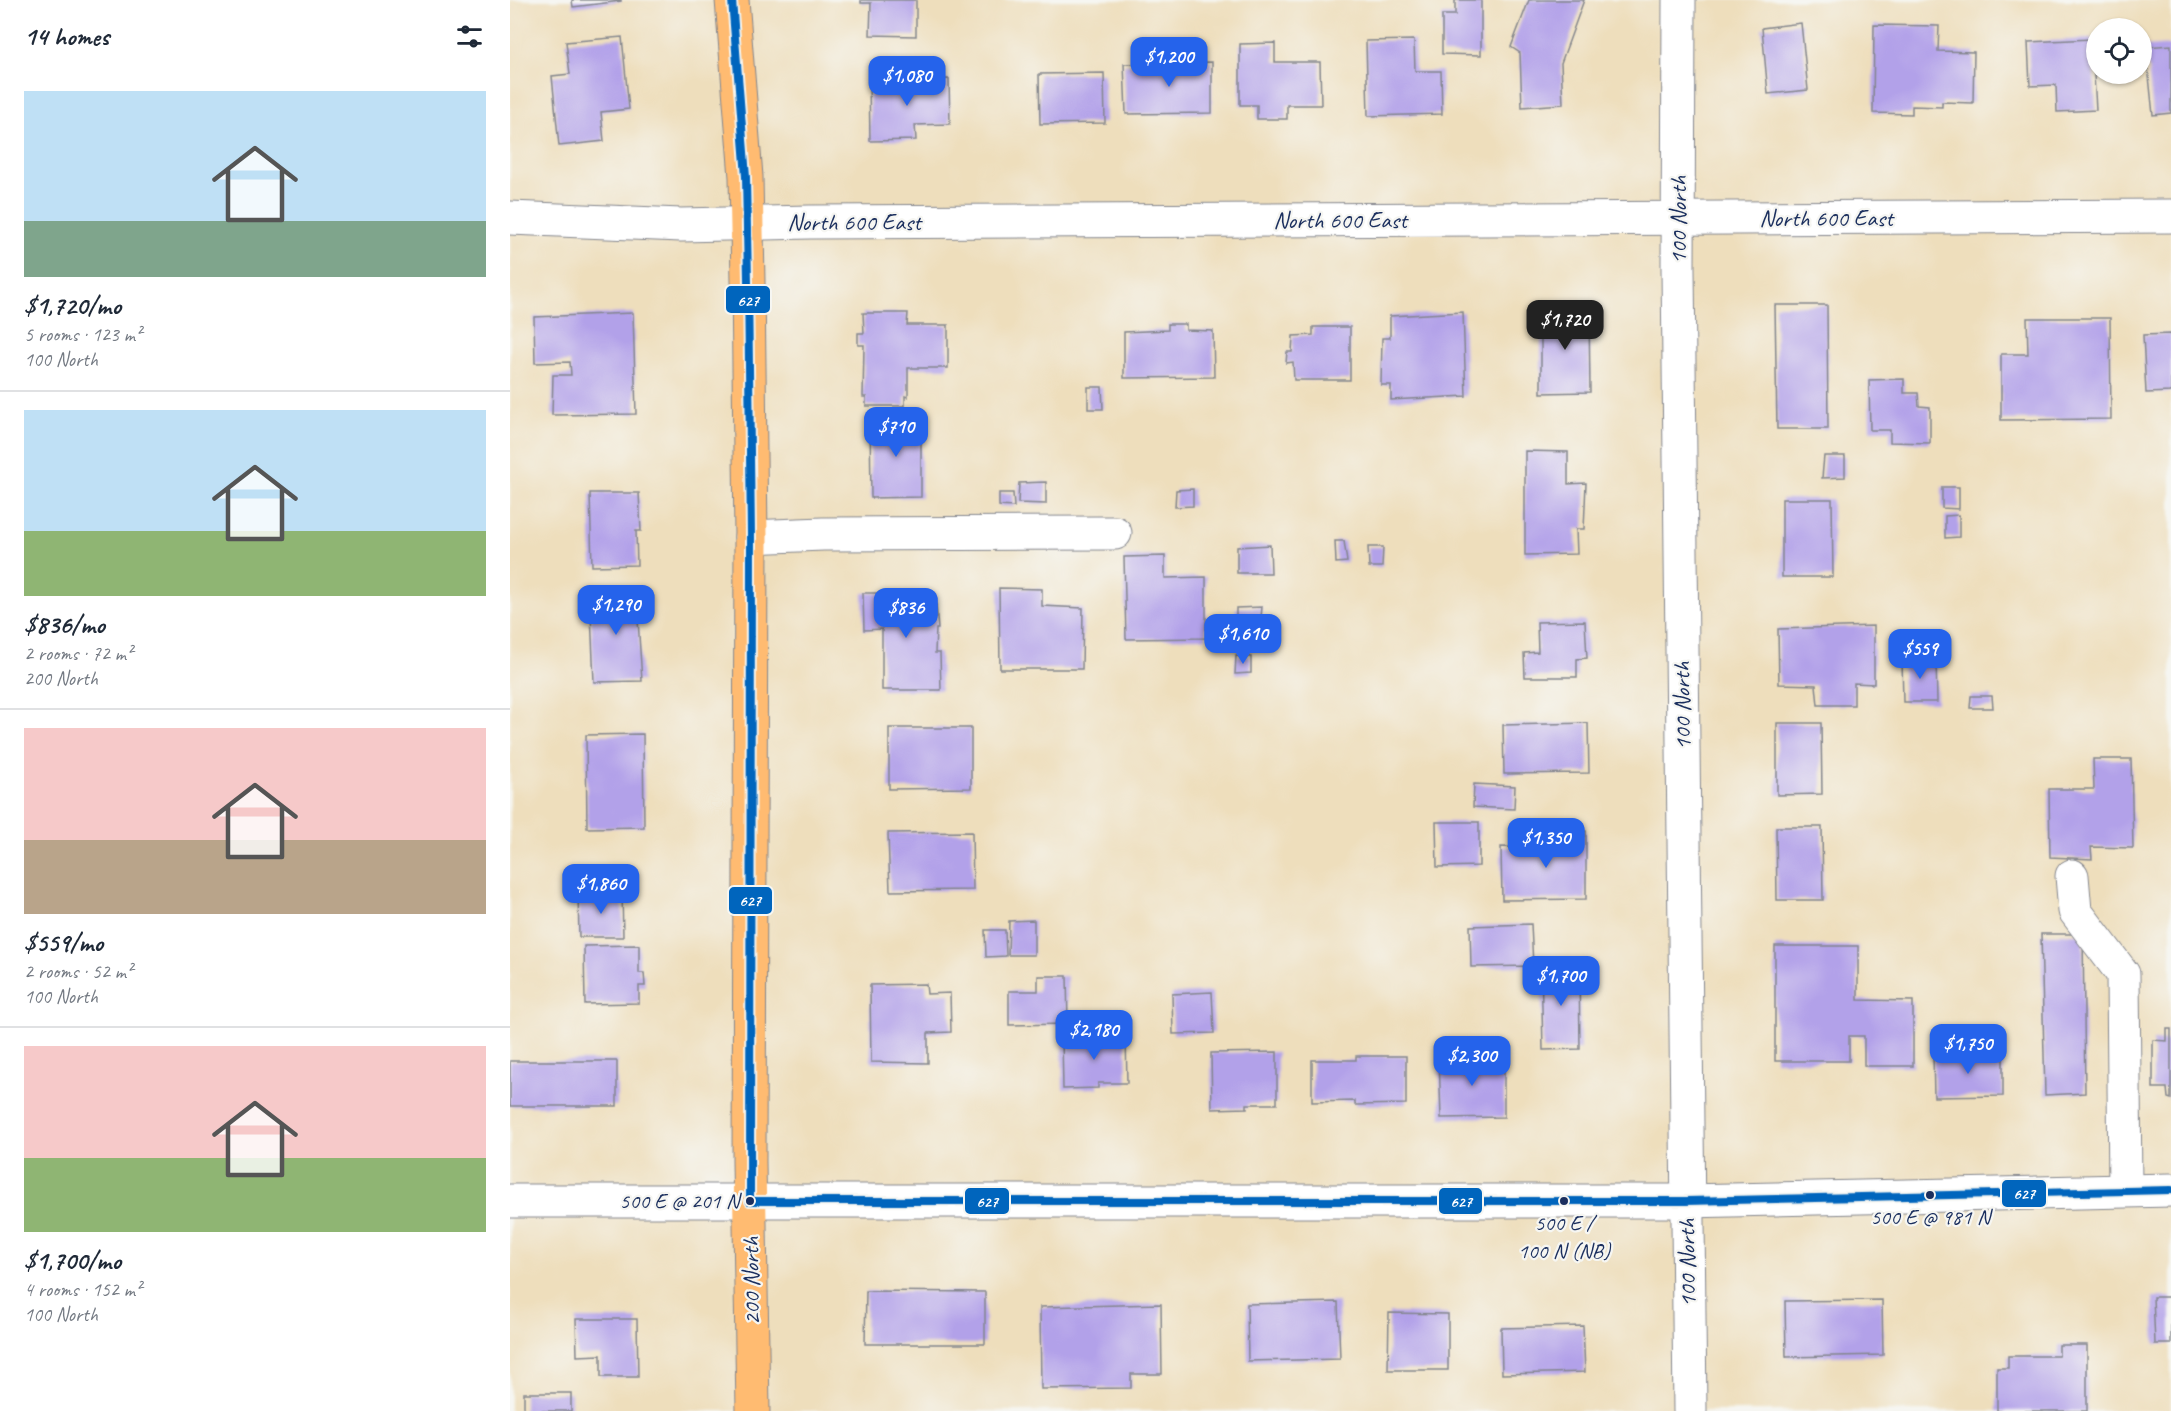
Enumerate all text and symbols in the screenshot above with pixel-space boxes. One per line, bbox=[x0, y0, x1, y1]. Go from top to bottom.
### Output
map controls bbox=[2086, 18, 2152, 84]
button: locate bbox=[2086, 18, 2152, 84]
text: 14 homes bbox=[24, 20, 109, 53]
icon: filters bbox=[453, 20, 486, 53]
pin: $1,200 bbox=[1120, 37, 1218, 88]
text: $1,200 bbox=[1145, 44, 1193, 69]
pin: $1,080 bbox=[858, 56, 956, 107]
text: $1,080 bbox=[883, 63, 931, 88]
icon: home bbox=[201, 130, 309, 238]
street label: 100 North bbox=[1663, 175, 1693, 264]
street label: North 600 East bbox=[1759, 203, 1895, 233]
street label: North 600 East bbox=[1273, 205, 1409, 235]
street label: North 600 East bbox=[787, 207, 923, 237]
line badge: 627 bbox=[725, 285, 771, 314]
text: $1,720/mo bbox=[24, 289, 121, 322]
text: 627 bbox=[737, 291, 761, 311]
pin: $1,720 bbox=[1516, 300, 1614, 351]
text: $1,720 bbox=[1541, 307, 1589, 332]
text: 5 rooms · 123 m² bbox=[24, 322, 141, 347]
text: 100 North bbox=[24, 347, 98, 372]
pin: $710 bbox=[860, 407, 932, 458]
text: $710 bbox=[878, 414, 914, 439]
icon: home bbox=[201, 449, 309, 557]
pin: $1,290 bbox=[567, 585, 665, 636]
pin: $836 bbox=[870, 588, 942, 639]
text: $1,290 bbox=[592, 592, 640, 617]
text: $836 bbox=[888, 595, 924, 620]
text: $836/mo bbox=[24, 608, 105, 641]
pin: $1,610 bbox=[1194, 614, 1292, 665]
text: $1,610 bbox=[1218, 621, 1268, 646]
pin: $559 bbox=[1884, 629, 1956, 680]
text: $559 bbox=[1902, 636, 1938, 661]
text: 2 rooms · 72 m² bbox=[24, 641, 132, 666]
street label: 100 North bbox=[1666, 660, 1698, 751]
text: 200 North bbox=[24, 666, 98, 691]
icon: home bbox=[201, 767, 309, 875]
pin: $1,350 bbox=[1497, 818, 1595, 869]
text: $1,350 bbox=[1522, 825, 1570, 850]
pin: $1,860 bbox=[552, 864, 650, 915]
text: $1,860 bbox=[576, 871, 626, 896]
line badge: 627 bbox=[728, 886, 773, 915]
text: 627 bbox=[739, 891, 763, 911]
text: $559/mo bbox=[24, 926, 103, 959]
pin: $1,700 bbox=[1512, 956, 1610, 1007]
text: 2 rooms · 52 m² bbox=[24, 959, 132, 984]
text: $1,700 bbox=[1537, 963, 1585, 988]
text: 100 North bbox=[24, 984, 98, 1009]
pin: $2,180 bbox=[1045, 1010, 1143, 1061]
text: $2,180 bbox=[1070, 1017, 1118, 1042]
pin: $1,750 bbox=[1919, 1024, 2017, 1075]
text: $1,750 bbox=[1944, 1031, 1992, 1056]
pin: $2,300 bbox=[1423, 1036, 1521, 1087]
text: $2,300 bbox=[1448, 1043, 1496, 1068]
icon: home bbox=[201, 1085, 309, 1193]
line badge: 627 bbox=[2001, 1179, 2047, 1208]
text: 627 bbox=[2013, 1184, 2037, 1204]
place label: 500 E @ 201 N bbox=[619, 1187, 743, 1215]
line badge: 627 bbox=[964, 1187, 1010, 1215]
line badge: 627 bbox=[1438, 1187, 1483, 1215]
marker: 500 E @ 981 N bbox=[1924, 1189, 1936, 1201]
text: 627 bbox=[976, 1192, 1000, 1212]
text: 627 bbox=[1450, 1192, 1474, 1212]
marker: 500 E @ 201 N bbox=[744, 1195, 756, 1207]
marker: 500 E / 100 N (NB) bbox=[1558, 1195, 1570, 1207]
place label: 500 E @ 981 N bbox=[1870, 1203, 1994, 1231]
place label: 500 E / 100 N (NB) bbox=[1518, 1209, 1612, 1265]
street label: 100 North bbox=[1671, 1217, 1703, 1308]
street label: 200 North bbox=[735, 1235, 767, 1326]
text: $1,700/mo bbox=[24, 1244, 121, 1277]
text: 4 rooms · 152 m² bbox=[24, 1277, 141, 1302]
text: 100 North bbox=[24, 1302, 98, 1327]

